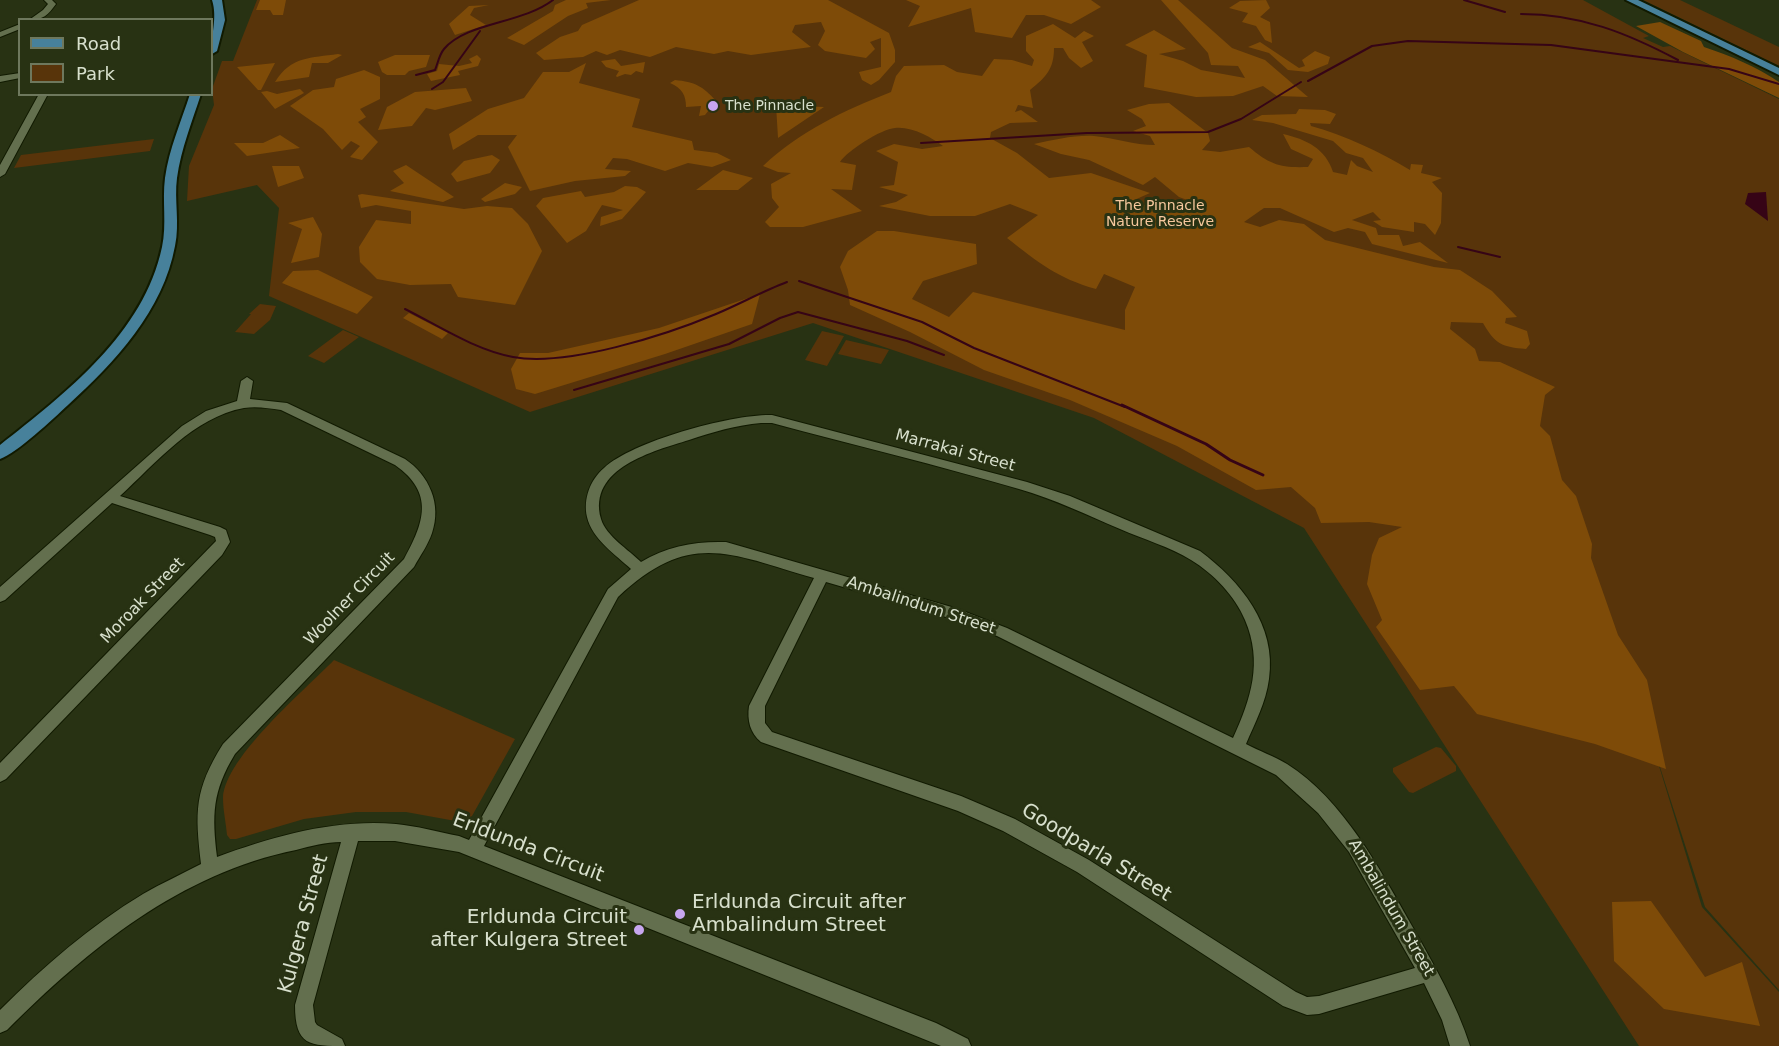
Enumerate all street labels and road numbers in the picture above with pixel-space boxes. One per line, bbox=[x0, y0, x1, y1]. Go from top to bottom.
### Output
street label: Marrakai Street bbox=[893, 426, 1017, 476]
street label: Woolner Circuit bbox=[301, 548, 399, 650]
street label: Moroak Street bbox=[97, 554, 189, 648]
street label: Ambalindum Street bbox=[844, 573, 998, 639]
street label: Goodparla Street bbox=[1017, 799, 1175, 907]
street label: Erldunda Circuit bbox=[449, 808, 607, 888]
street label: Ambalindum Street bbox=[1344, 836, 1438, 980]
street label: Kulgera Street bbox=[274, 852, 334, 996]

